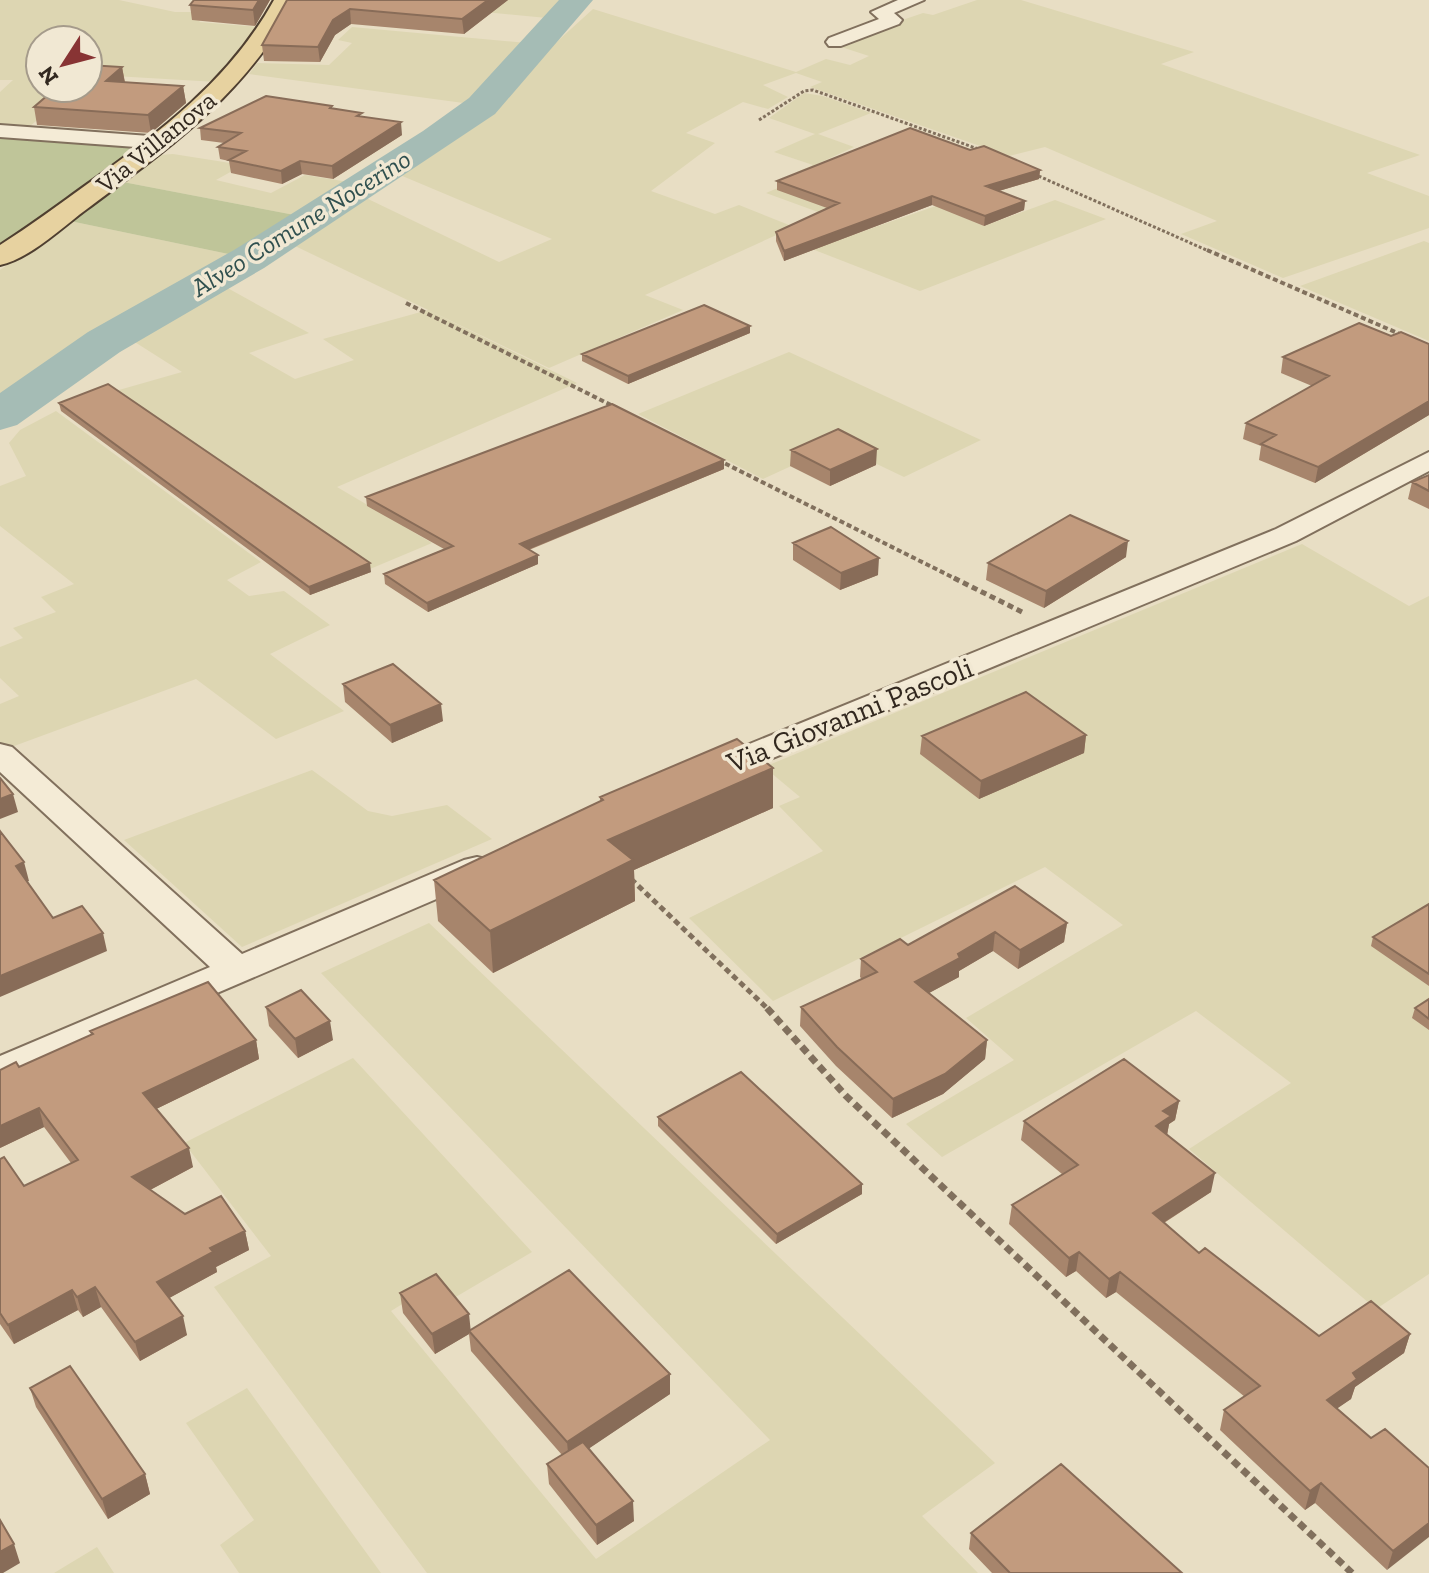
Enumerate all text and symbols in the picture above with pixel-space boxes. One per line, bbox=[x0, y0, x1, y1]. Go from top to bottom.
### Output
north arrow bbox=[24, 24, 104, 104]
text: N bbox=[32, 61, 64, 90]
street label: Via Villanova bbox=[89, 84, 223, 201]
water label: Alveo Comune Nocerino bbox=[185, 142, 417, 304]
street label: Via Giovanni Pascoli bbox=[721, 649, 978, 781]

